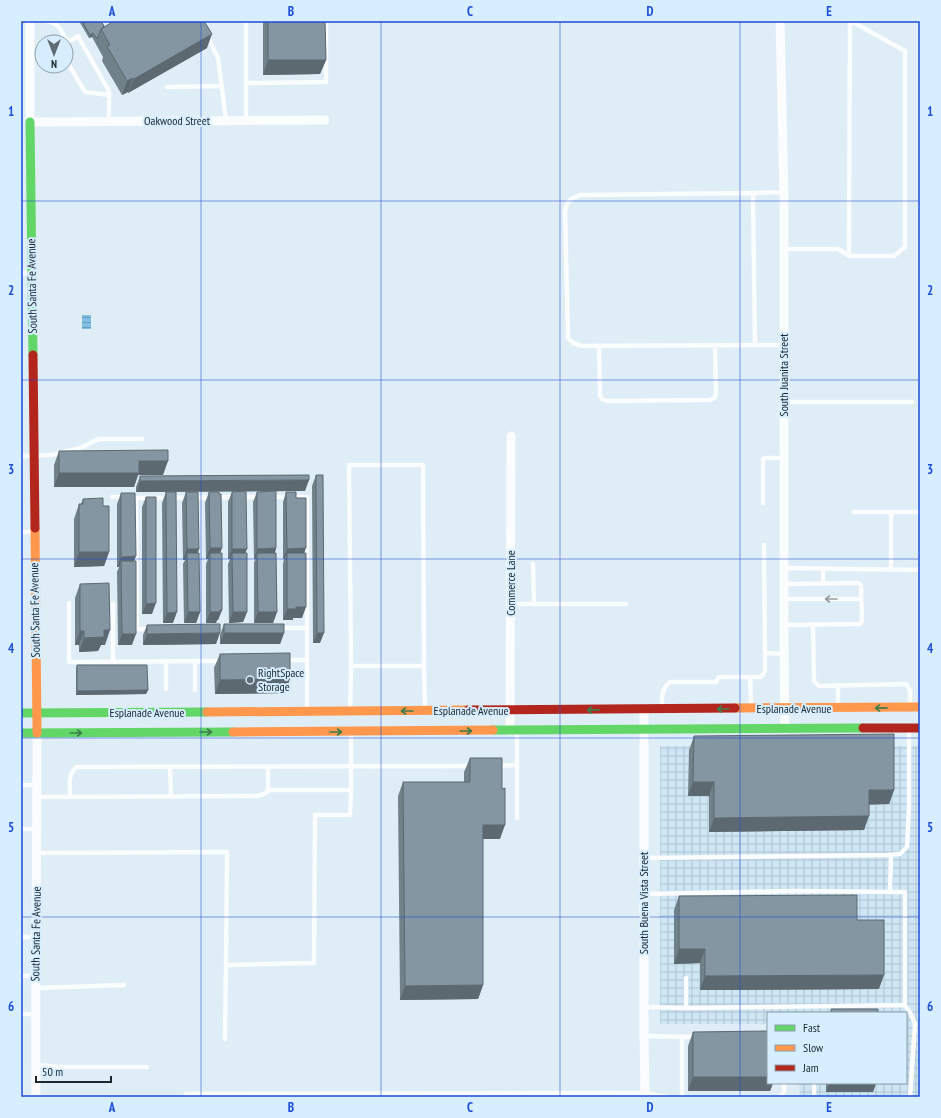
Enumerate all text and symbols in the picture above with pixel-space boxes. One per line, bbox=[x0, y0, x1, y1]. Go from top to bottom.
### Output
text: A bbox=[108, 3, 116, 20]
text: B bbox=[288, 3, 294, 20]
text: C bbox=[467, 3, 473, 20]
text: D bbox=[647, 3, 654, 20]
text: E bbox=[826, 3, 832, 20]
north arrow bbox=[34, 34, 74, 74]
text: N bbox=[51, 57, 57, 71]
text: 1 bbox=[8, 103, 14, 120]
text: 1 bbox=[927, 103, 933, 120]
street label: Oakwood Street bbox=[144, 113, 211, 128]
street label: South Santa Fe Avenue bbox=[23, 238, 40, 334]
text: 2 bbox=[8, 282, 14, 299]
text: 2 bbox=[927, 282, 933, 299]
street label: South Juanita Street bbox=[776, 333, 791, 416]
text: 3 bbox=[8, 461, 14, 478]
text: 3 bbox=[927, 461, 933, 478]
street label: Commerce Lane bbox=[503, 550, 518, 616]
street label: South Santa Fe Avenue bbox=[26, 562, 43, 658]
one-way arrow bbox=[825, 595, 838, 603]
text: 4 bbox=[8, 640, 15, 657]
text: 4 bbox=[927, 640, 934, 657]
place label: RightSpace Storage bbox=[258, 665, 304, 694]
marker: RightSpace Storage bbox=[245, 675, 255, 685]
street label: Esplanade Avenue bbox=[757, 701, 831, 716]
street label: Esplanade Avenue bbox=[434, 703, 508, 718]
one-way arrow bbox=[875, 704, 888, 712]
street label: Esplanade Avenue bbox=[110, 705, 184, 720]
one-way arrow bbox=[717, 705, 730, 713]
one-way arrow bbox=[587, 706, 600, 714]
one-way arrow bbox=[401, 707, 414, 715]
one-way arrow bbox=[459, 727, 472, 735]
one-way arrow bbox=[199, 728, 212, 736]
one-way arrow bbox=[329, 728, 342, 736]
one-way arrow bbox=[69, 729, 82, 737]
text: 5 bbox=[8, 819, 14, 836]
text: 5 bbox=[927, 819, 933, 836]
street label: South Buena Vista Street bbox=[636, 851, 651, 954]
street label: South Santa Fe Avenue bbox=[27, 886, 44, 982]
text: 6 bbox=[8, 998, 14, 1015]
text: 6 bbox=[927, 998, 933, 1015]
legend bbox=[767, 1012, 907, 1084]
text: Fast bbox=[803, 1020, 821, 1035]
text: Slow bbox=[803, 1040, 824, 1055]
scale bar bbox=[36, 1058, 111, 1084]
text: Jam bbox=[802, 1060, 819, 1075]
text: 50 m bbox=[42, 1064, 63, 1079]
text: A bbox=[108, 1099, 116, 1116]
text: B bbox=[288, 1099, 294, 1116]
text: C bbox=[467, 1099, 473, 1116]
text: D bbox=[647, 1099, 654, 1116]
text: E bbox=[826, 1099, 832, 1116]

